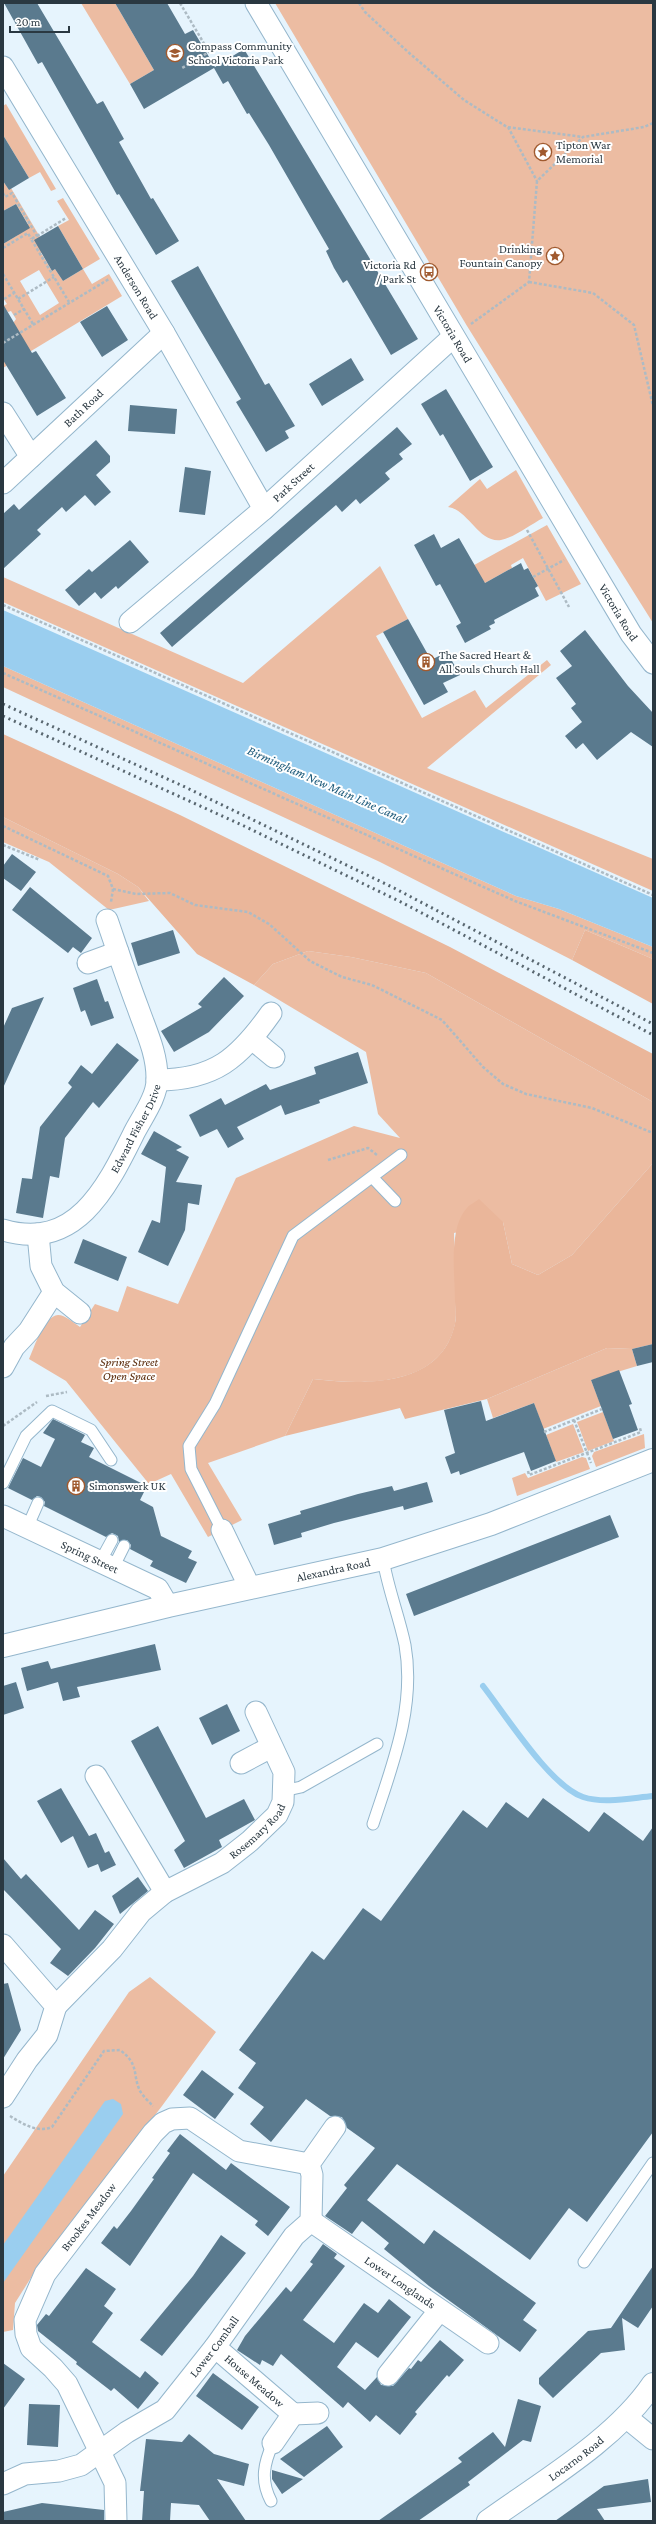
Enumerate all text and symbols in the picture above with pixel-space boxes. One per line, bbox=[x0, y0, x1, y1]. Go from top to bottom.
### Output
scale bar bbox=[10, 8, 69, 34]
text: 20 m bbox=[16, 15, 41, 29]
place label: Compass Community School Victoria Park bbox=[188, 39, 292, 67]
school or university icon: Compass Community School Victoria Park bbox=[165, 43, 185, 63]
place label: Tipton War Memorial bbox=[556, 138, 612, 166]
place icon: Tipton War Memorial bbox=[533, 142, 553, 162]
place label: Drinking Fountain Canopy bbox=[460, 242, 542, 270]
place icon: Drinking Fountain Canopy bbox=[545, 246, 565, 266]
street label: Anderson Road bbox=[111, 252, 161, 322]
place label: Victoria Rd / Park St bbox=[363, 258, 417, 286]
bus stop icon: Victoria Rd / Park St bbox=[419, 262, 439, 282]
street label: Victoria Road bbox=[430, 303, 475, 366]
street label: Bath Road bbox=[61, 386, 107, 430]
street label: Park Street bbox=[270, 459, 318, 505]
street label: Victoria Road bbox=[596, 581, 641, 644]
place label: The Sacred Heart & All Souls Church Hall bbox=[439, 648, 540, 676]
building icon: The Sacred Heart & All Souls Church Hall bbox=[416, 652, 436, 672]
water label: Birmingham New Main Line Canal bbox=[245, 743, 409, 827]
street label: Edward Fisher Drive bbox=[108, 1083, 164, 1175]
park label: Spring Street Open Space bbox=[100, 1355, 159, 1383]
building icon: Simonswerk UK bbox=[66, 1476, 86, 1496]
place label: Simonswerk UK bbox=[89, 1479, 165, 1493]
street label: Spring Street bbox=[59, 1537, 122, 1577]
street label: Alexandra Road bbox=[295, 1555, 372, 1585]
street label: Rosemary Road bbox=[226, 1801, 289, 1862]
street label: Brookes Meadow bbox=[58, 2180, 119, 2254]
street label: Lower Longlands bbox=[362, 2253, 438, 2312]
street label: Lower Comball bbox=[187, 2313, 242, 2380]
street label: House Meadow bbox=[222, 2351, 287, 2411]
street label: Locarno Road bbox=[546, 2433, 607, 2484]

